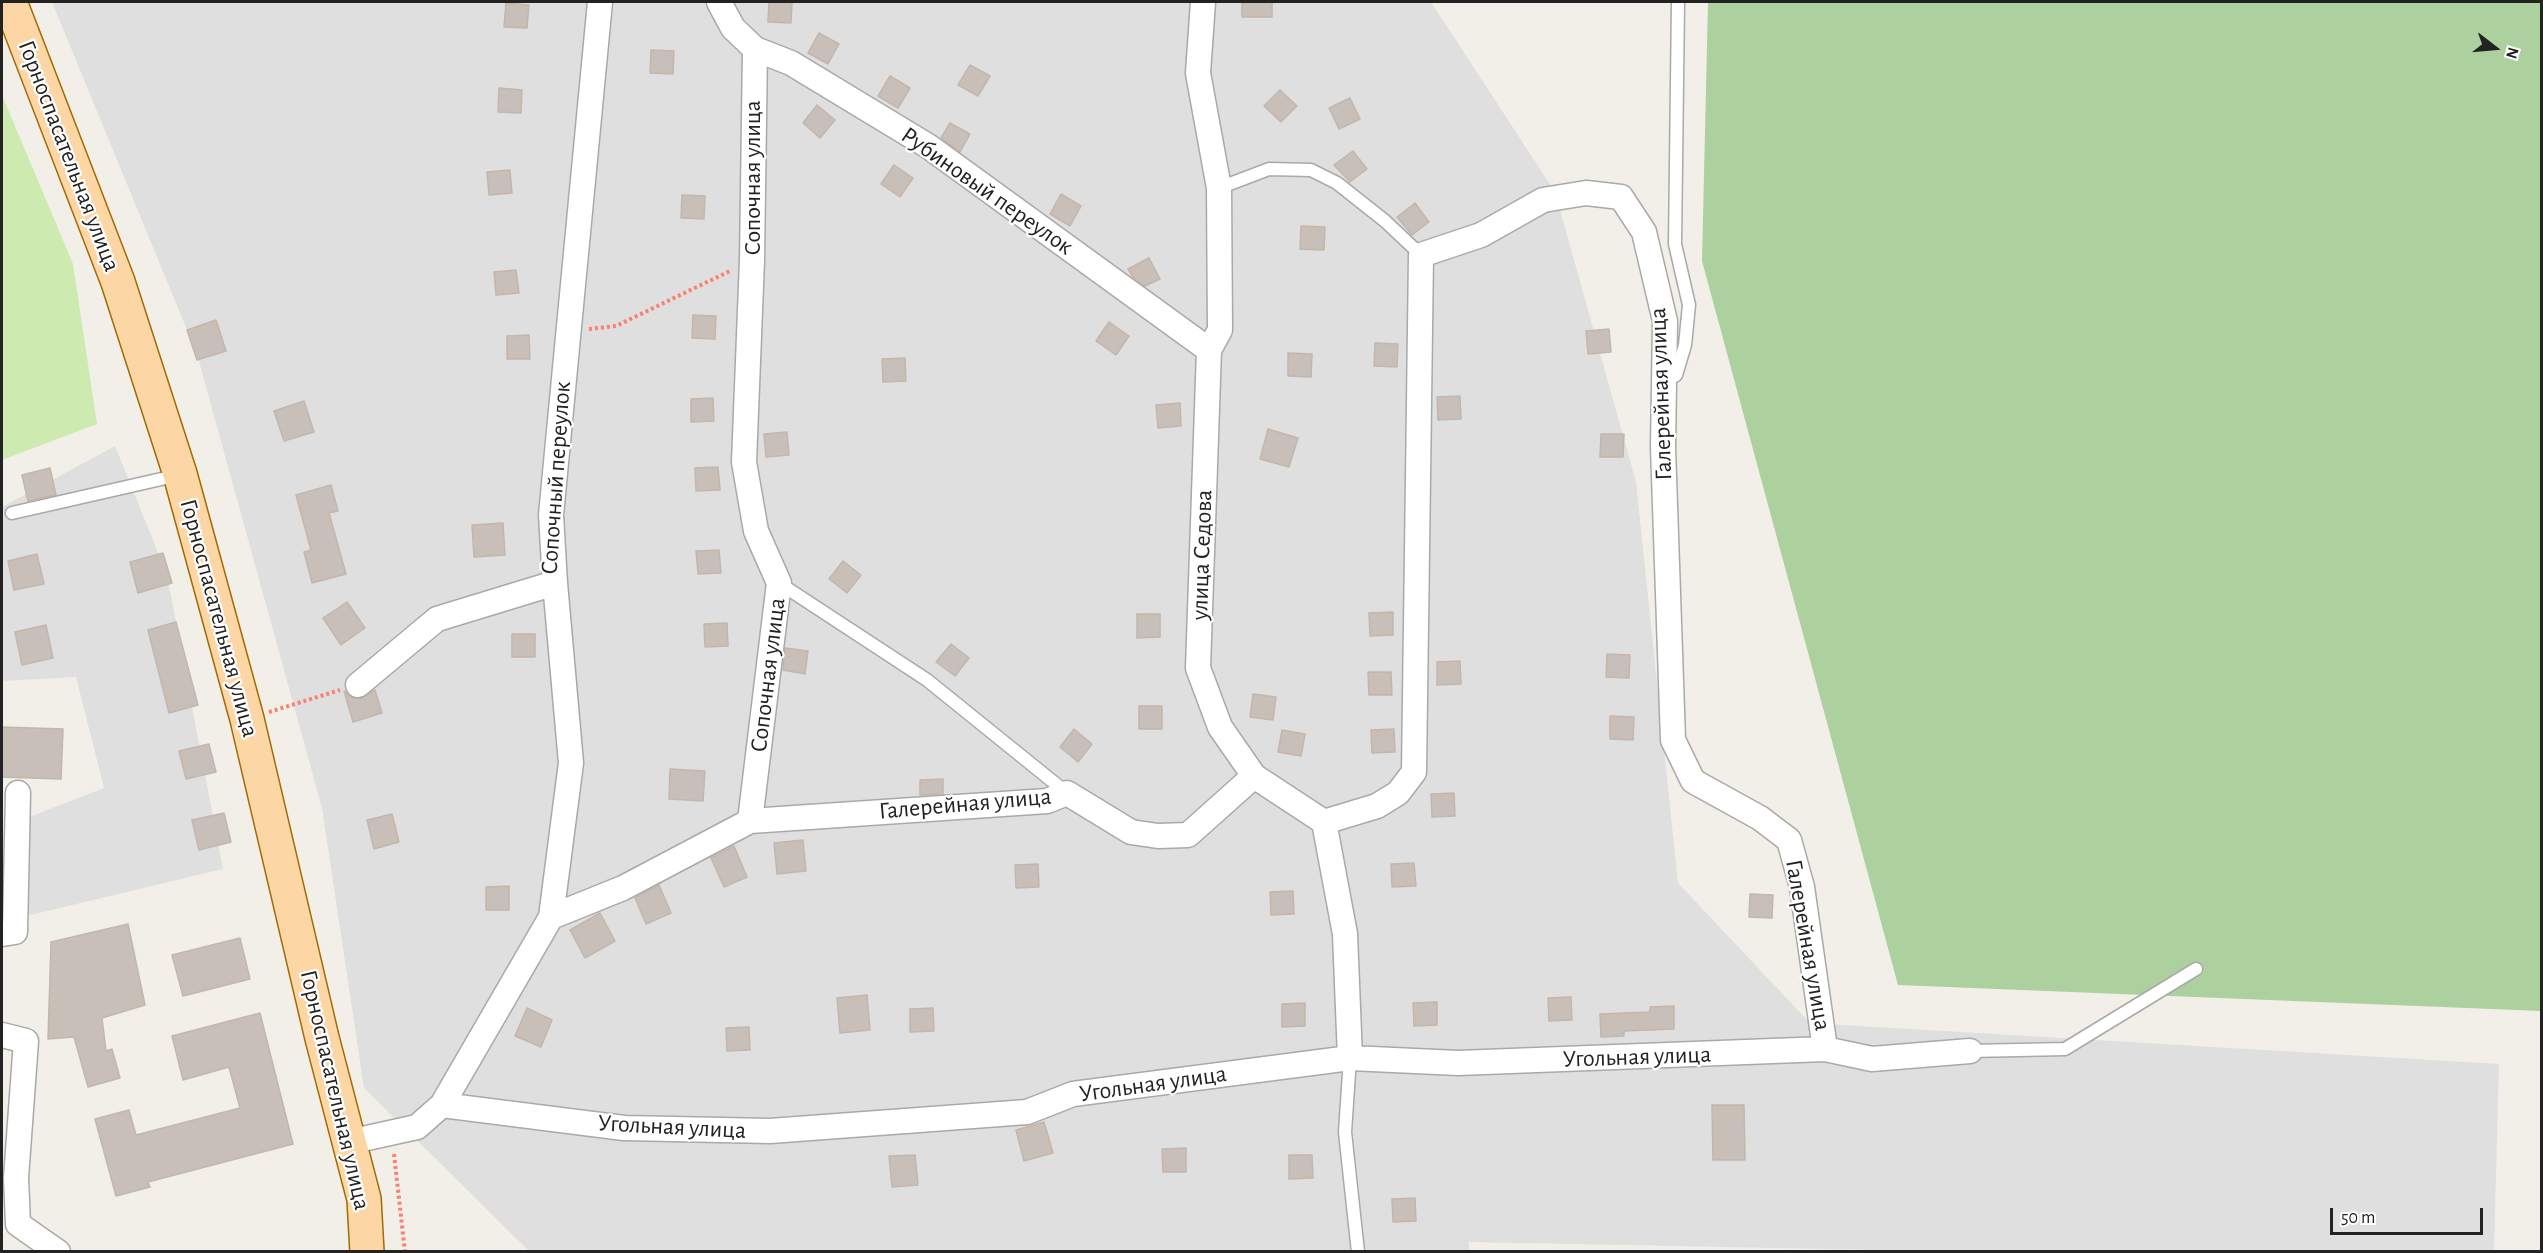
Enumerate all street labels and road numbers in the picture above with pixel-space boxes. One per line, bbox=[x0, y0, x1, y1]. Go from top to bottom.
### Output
street label: Горноспасательная улица bbox=[12, 36, 126, 276]
street label: Сопочная улица bbox=[739, 100, 767, 256]
street label: Рубиновый переулок bbox=[895, 121, 1079, 261]
street label: Галерейная улица bbox=[1644, 307, 1678, 481]
street label: Сопочный переулок bbox=[535, 381, 577, 575]
street label: улица Седова bbox=[1185, 489, 1219, 621]
street label: Горноспасательная улица bbox=[173, 496, 265, 740]
street label: Сопочная улица bbox=[744, 596, 792, 754]
street label: Галерейная улица bbox=[878, 782, 1052, 826]
street label: Галерейная улица bbox=[1779, 857, 1837, 1033]
street label: Горноспасательная улица bbox=[293, 967, 377, 1213]
street label: Угольная улица bbox=[1562, 1040, 1712, 1074]
street label: Угольная улица bbox=[1078, 1059, 1228, 1109]
street label: Угольная улица bbox=[597, 1109, 747, 1145]

